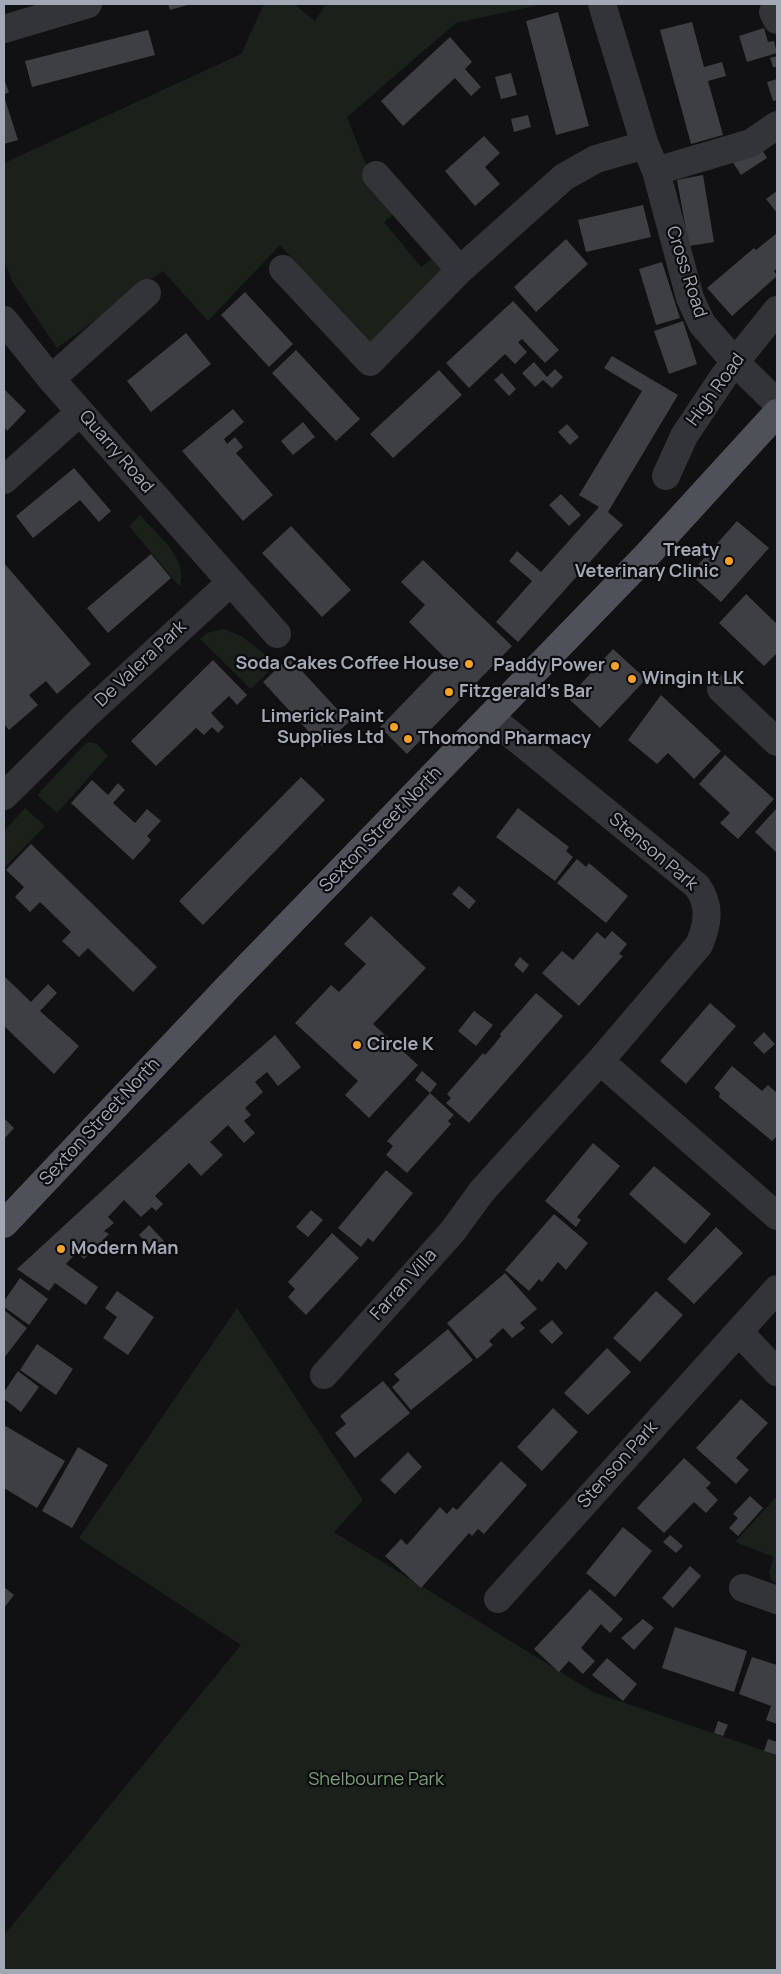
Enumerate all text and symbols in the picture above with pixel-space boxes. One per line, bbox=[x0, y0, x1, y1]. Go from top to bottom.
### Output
street label: Cross Road bbox=[661, 224, 711, 320]
street label: High Road bbox=[683, 350, 749, 430]
street label: Quarry Road bbox=[74, 406, 158, 498]
place label: Treaty Veterinary Clinic bbox=[575, 540, 719, 582]
marker: Treaty Veterinary Clinic bbox=[723, 555, 735, 567]
street label: De Valera Park bbox=[91, 616, 191, 712]
place label: Soda Cakes Coffee House bbox=[235, 653, 459, 675]
place label: Paddy Power bbox=[493, 655, 605, 677]
marker: Soda Cakes Coffee House bbox=[463, 658, 475, 670]
marker: Paddy Power bbox=[609, 660, 621, 672]
place label: Wingin It LK bbox=[642, 668, 744, 690]
marker: Wingin It LK bbox=[626, 673, 638, 685]
place label: Fitzgerald’s Bar bbox=[459, 681, 592, 703]
marker: Fitzgerald’s Bar bbox=[443, 686, 455, 698]
place label: Limerick Paint Supplies Ltd bbox=[261, 706, 384, 749]
marker: Limerick Paint Supplies Ltd bbox=[388, 721, 400, 733]
place label: Thomond Pharmacy bbox=[418, 728, 591, 750]
marker: Thomond Pharmacy bbox=[402, 733, 414, 745]
street label: Sexton Street North bbox=[315, 763, 447, 897]
street label: Stenson Park bbox=[604, 809, 702, 895]
place label: Circle K bbox=[367, 1034, 434, 1056]
marker: Circle K bbox=[351, 1039, 363, 1051]
street label: Sexton Street North bbox=[35, 1054, 165, 1190]
place label: Modern Man bbox=[71, 1238, 179, 1260]
marker: Modern Man bbox=[55, 1243, 67, 1255]
street label: Farran Villa bbox=[366, 1245, 442, 1325]
street label: Stenson Park bbox=[573, 1417, 663, 1513]
park label: Shelbourne Park bbox=[308, 1769, 444, 1791]

